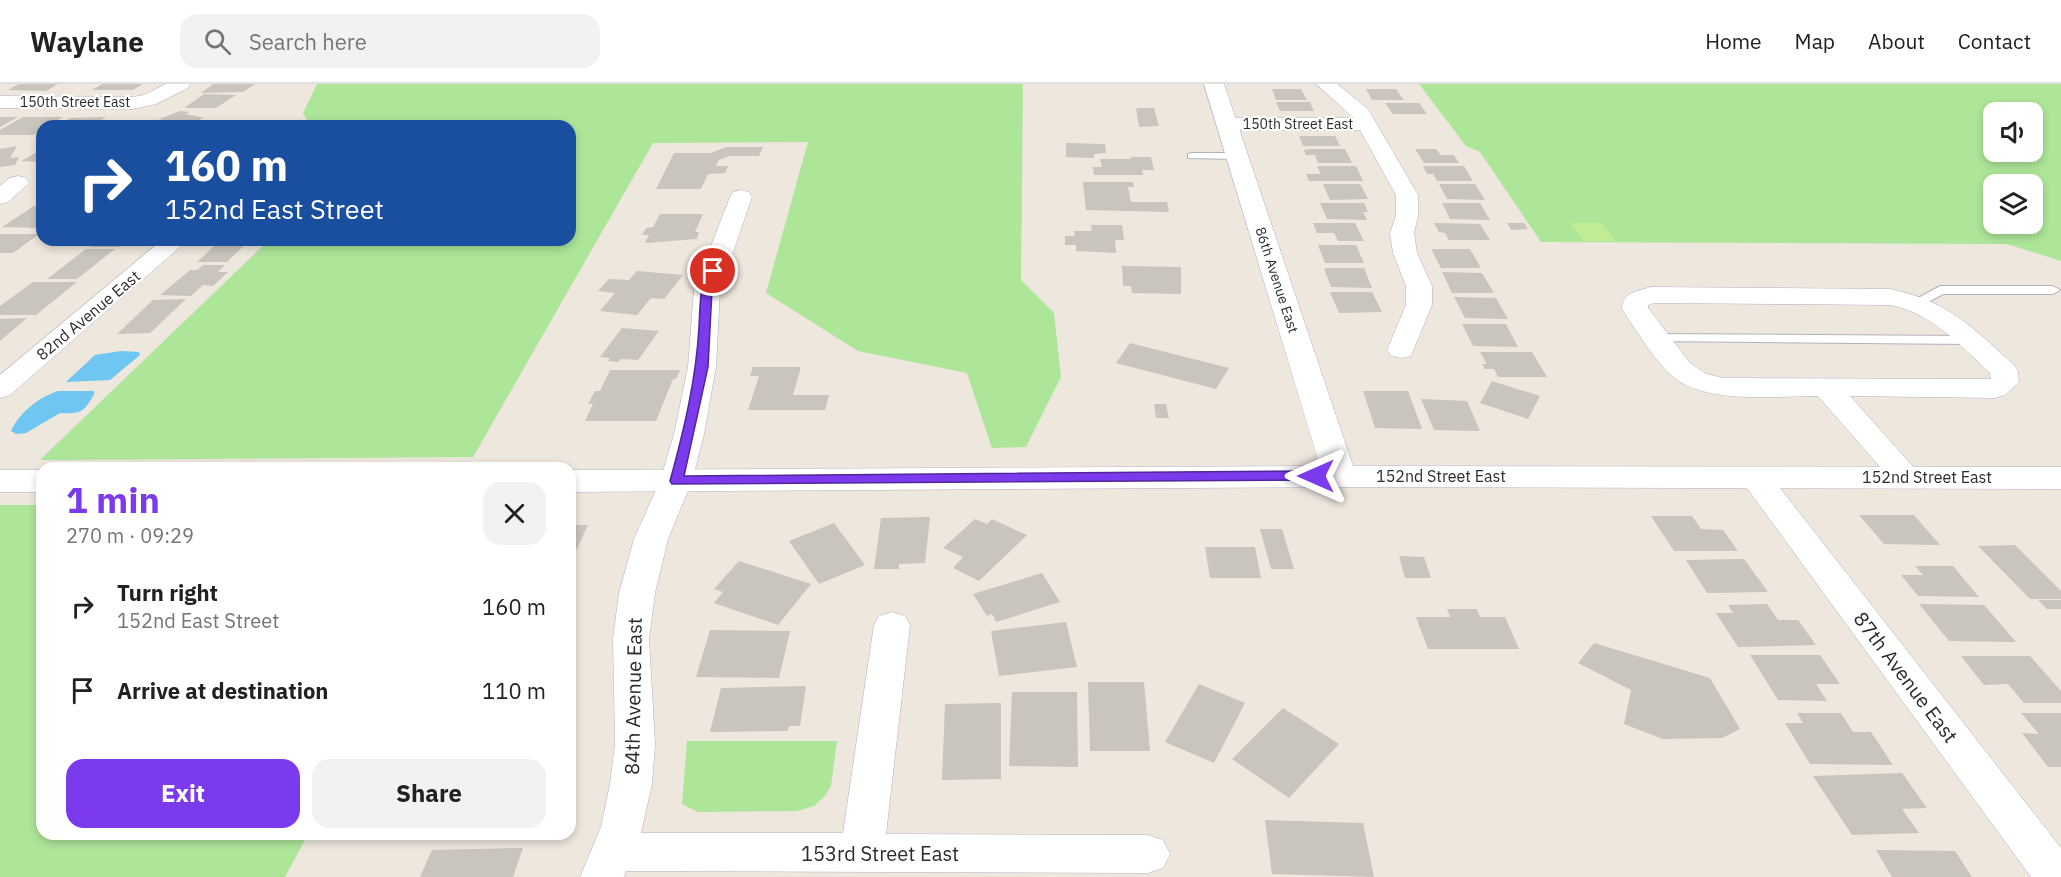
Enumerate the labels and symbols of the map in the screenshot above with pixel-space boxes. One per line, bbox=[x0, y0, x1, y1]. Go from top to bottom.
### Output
street label: 150th Street East bbox=[20, 93, 130, 111]
street label: 150th Street East bbox=[1243, 115, 1353, 133]
street label: 86th Avenue East bbox=[1251, 225, 1303, 335]
pin bbox=[687, 245, 738, 296]
street label: 82nd Avenue East bbox=[32, 266, 144, 364]
position arrow bbox=[1284, 444, 1348, 508]
street label: 152nd Street East bbox=[1376, 466, 1506, 486]
street label: 152nd Street East bbox=[1862, 467, 1992, 487]
street label: 87th Avenue East bbox=[1848, 606, 1964, 748]
street label: 84th Avenue East bbox=[618, 617, 648, 775]
street label: 153rd Street East bbox=[801, 840, 959, 867]

